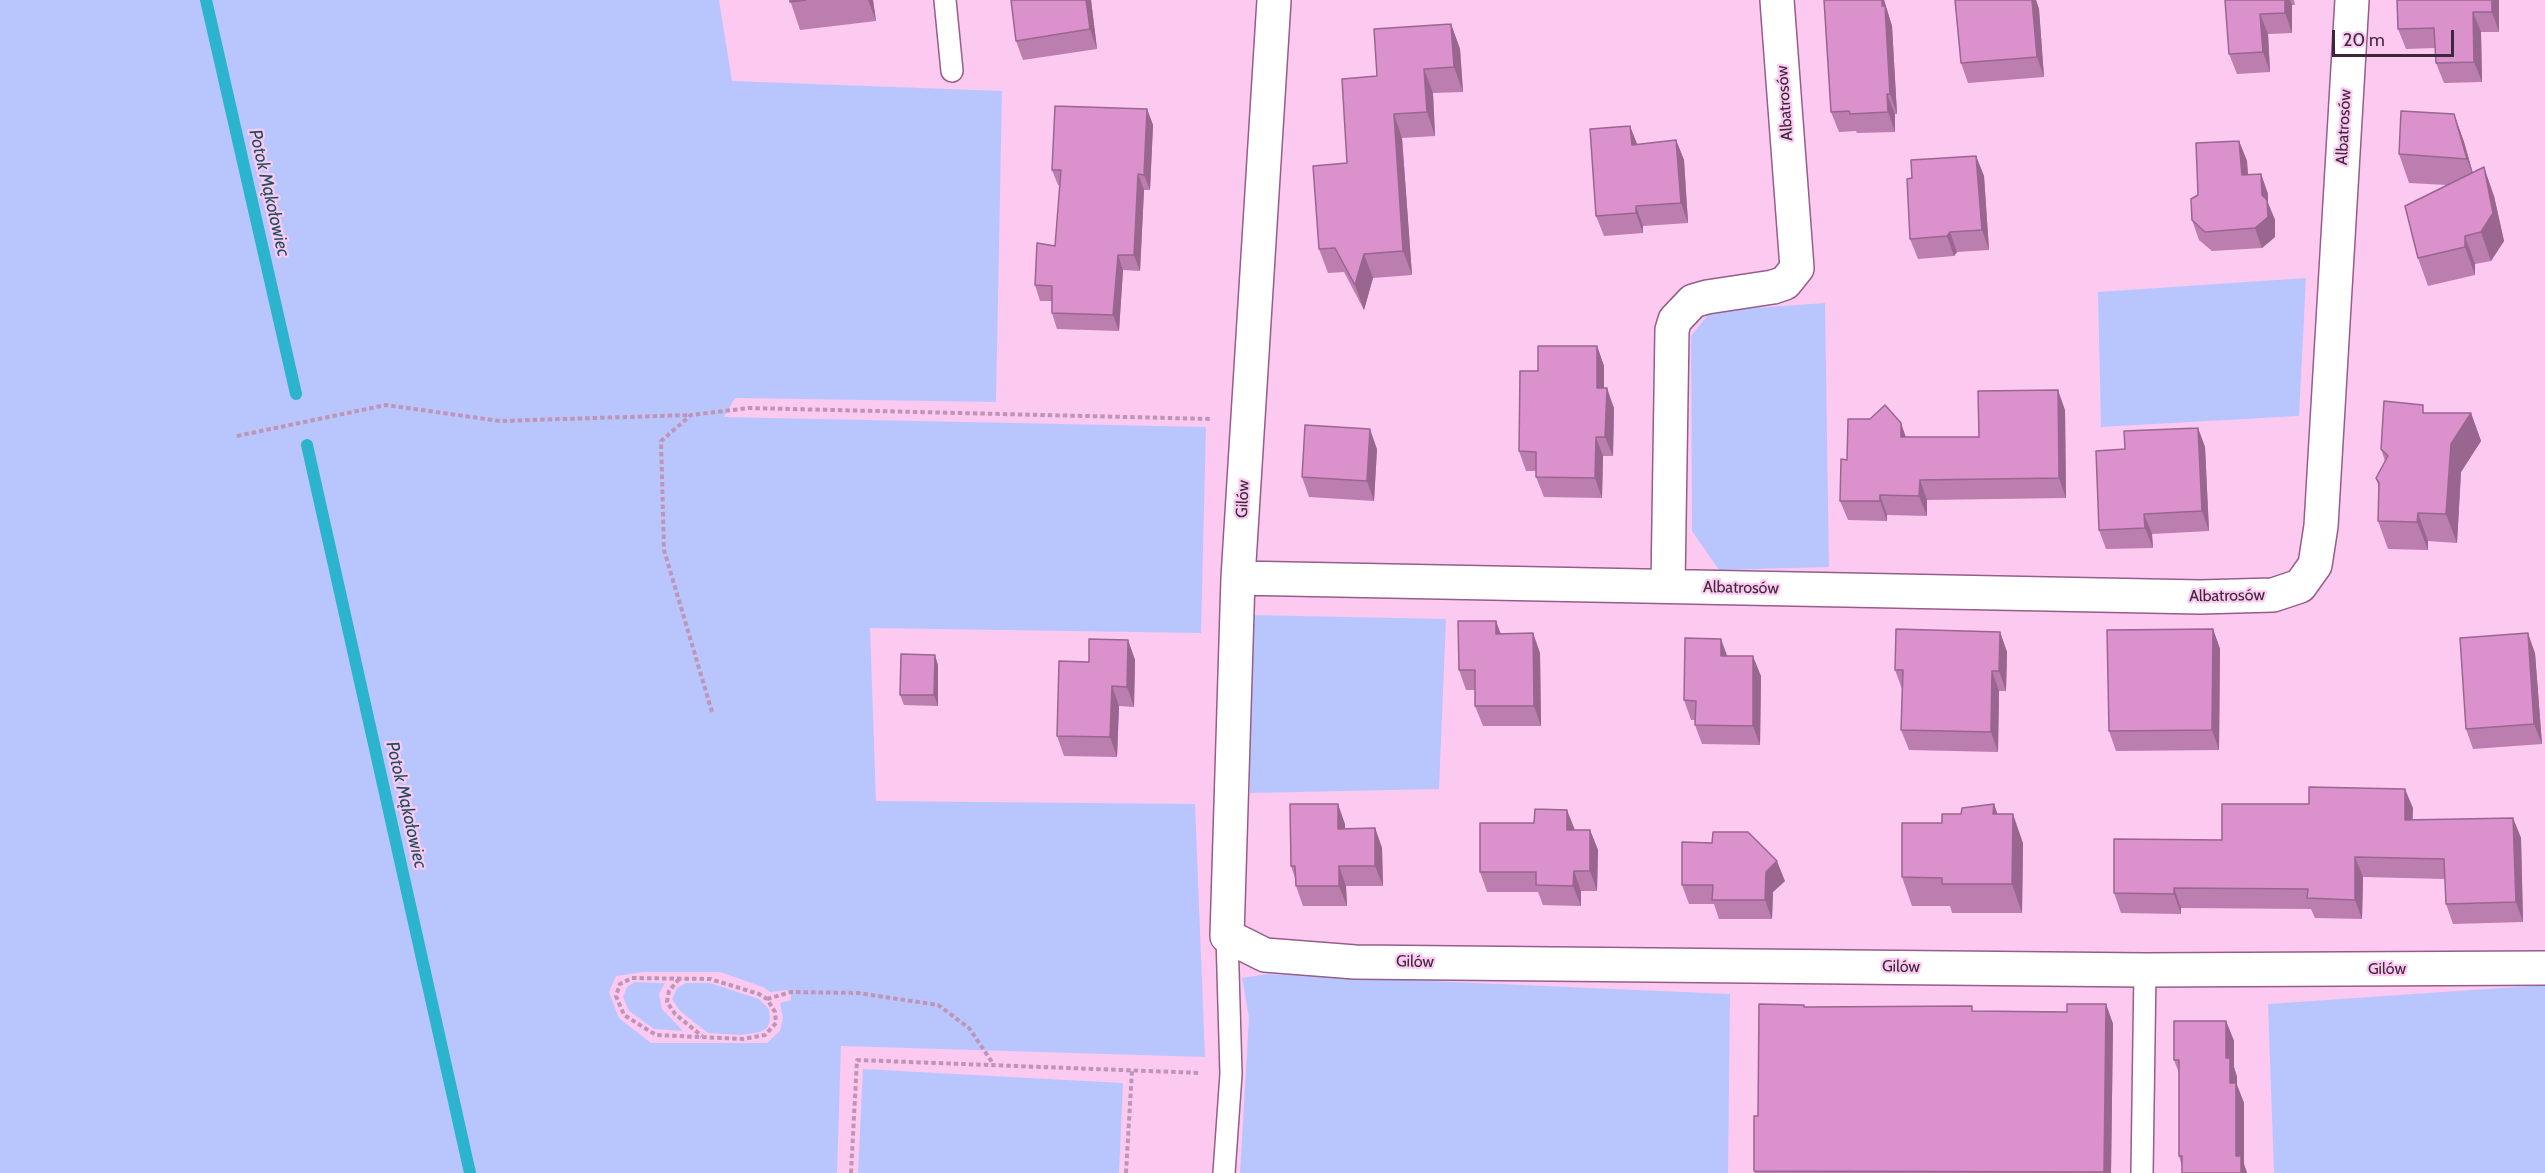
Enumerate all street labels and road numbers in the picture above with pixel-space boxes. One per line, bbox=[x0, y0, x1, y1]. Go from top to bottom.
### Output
street label: Albatrosów bbox=[1773, 64, 1797, 142]
street label: Albatrosów bbox=[2332, 89, 2356, 165]
street label: Gilów bbox=[1232, 479, 1254, 519]
street label: Albatrosów bbox=[1703, 578, 1779, 598]
street label: Albatrosów bbox=[2189, 586, 2265, 606]
street label: Gilów bbox=[1396, 952, 1434, 972]
street label: Gilów bbox=[1882, 957, 1920, 977]
street label: Gilów bbox=[2368, 959, 2406, 979]

